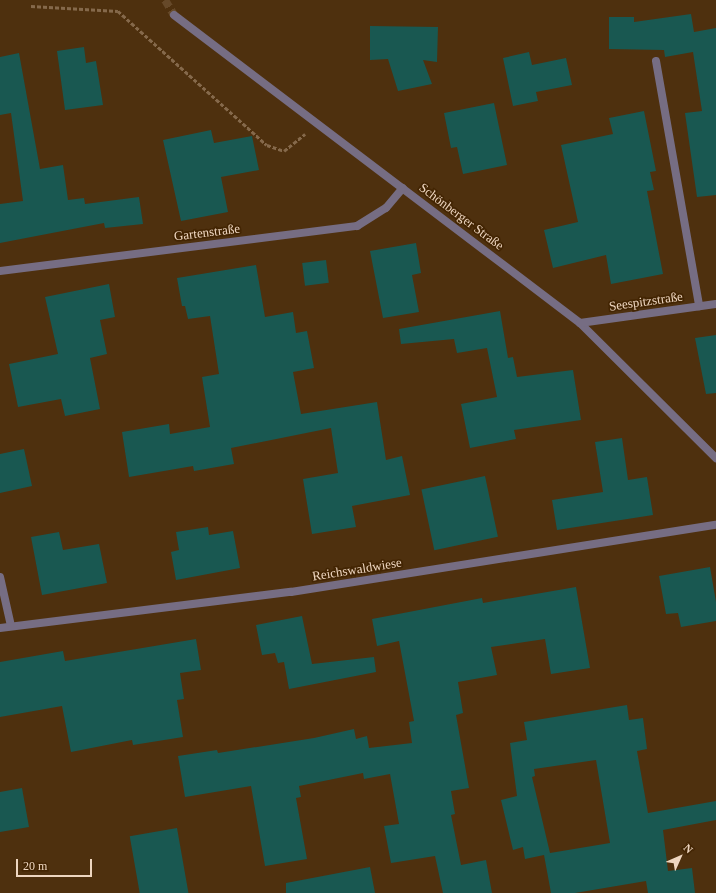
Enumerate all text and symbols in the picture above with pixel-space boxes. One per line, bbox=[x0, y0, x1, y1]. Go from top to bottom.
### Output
street label: Schönberger Straße bbox=[416, 180, 506, 254]
street label: Gartenstraße bbox=[173, 221, 241, 245]
street label: Seespitzstraße bbox=[608, 289, 684, 315]
street label: Reichswaldwiese bbox=[311, 555, 403, 585]
north arrow bbox=[660, 837, 700, 877]
text: N bbox=[681, 841, 696, 856]
scale bar bbox=[18, 851, 94, 877]
text: 20 m bbox=[23, 859, 47, 873]

